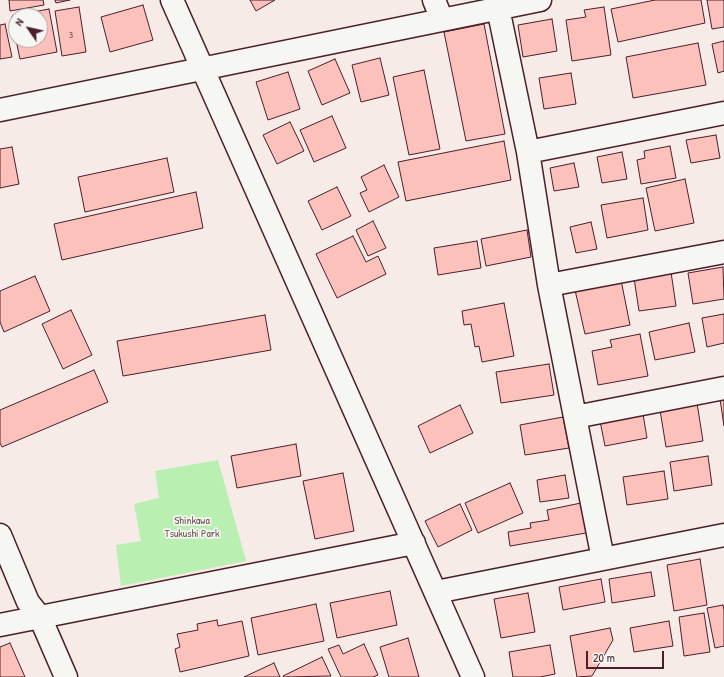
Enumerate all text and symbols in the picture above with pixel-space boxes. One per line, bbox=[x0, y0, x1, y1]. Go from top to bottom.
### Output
north arrow bbox=[8, 8, 48, 48]
text: N bbox=[11, 16, 26, 28]
house number: 3 bbox=[69, 31, 73, 41]
park label: Shinkawa Tsukushi Park bbox=[165, 514, 219, 540]
scale bar bbox=[588, 643, 666, 669]
text: 20 m bbox=[593, 649, 615, 666]

